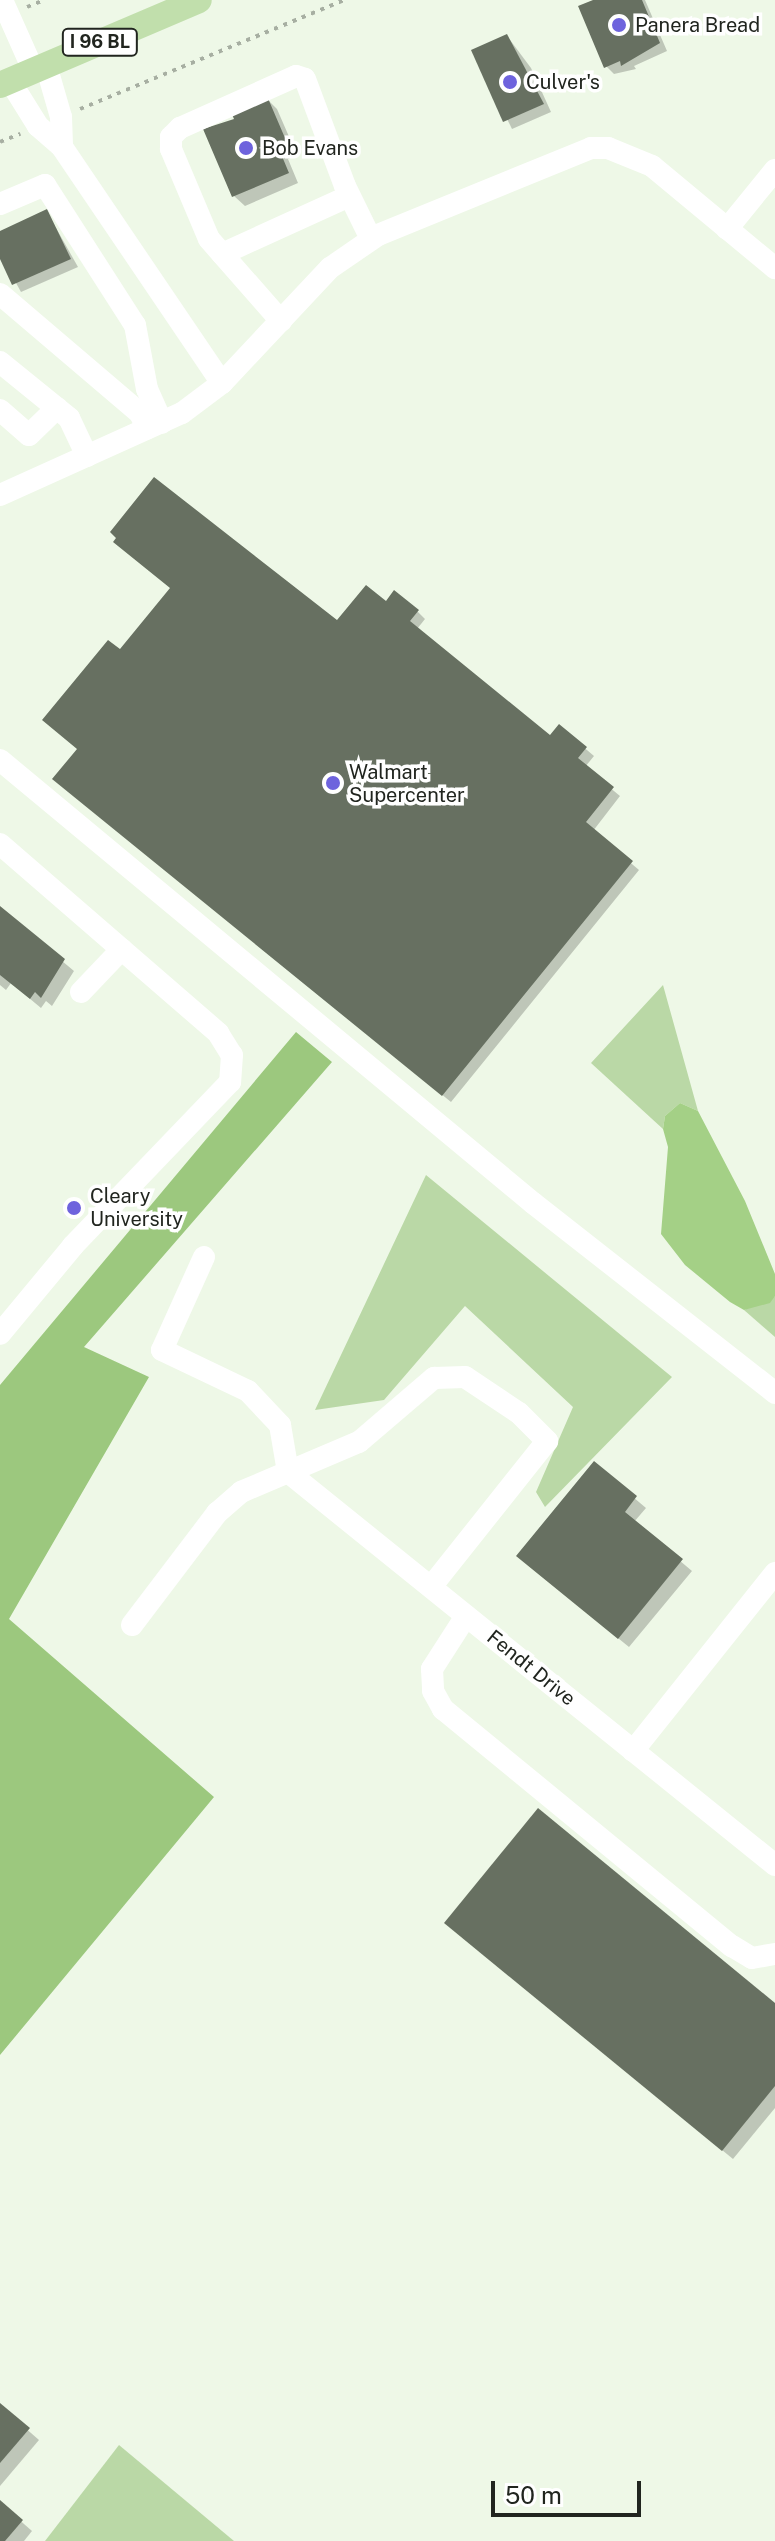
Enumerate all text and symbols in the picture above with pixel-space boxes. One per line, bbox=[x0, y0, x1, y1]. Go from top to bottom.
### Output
place label: Panera Bread bbox=[635, 13, 760, 37]
marker: Panera Bread bbox=[610, 16, 628, 34]
road number: I 96 BL bbox=[60, 28, 140, 56]
place label: Culver's bbox=[526, 70, 600, 94]
marker: Culver's bbox=[501, 73, 519, 91]
place label: Bob Evans bbox=[262, 136, 358, 160]
marker: Bob Evans bbox=[237, 139, 255, 157]
place label: Walmart Supercenter bbox=[349, 760, 465, 807]
marker: Walmart Supercenter bbox=[324, 774, 342, 792]
place label: Cleary University bbox=[90, 1184, 183, 1231]
marker: Cleary University bbox=[65, 1199, 83, 1217]
street label: Fendt Drive bbox=[482, 1625, 580, 1711]
scale bar bbox=[495, 2465, 645, 2515]
text: 50 m bbox=[505, 2481, 562, 2509]

